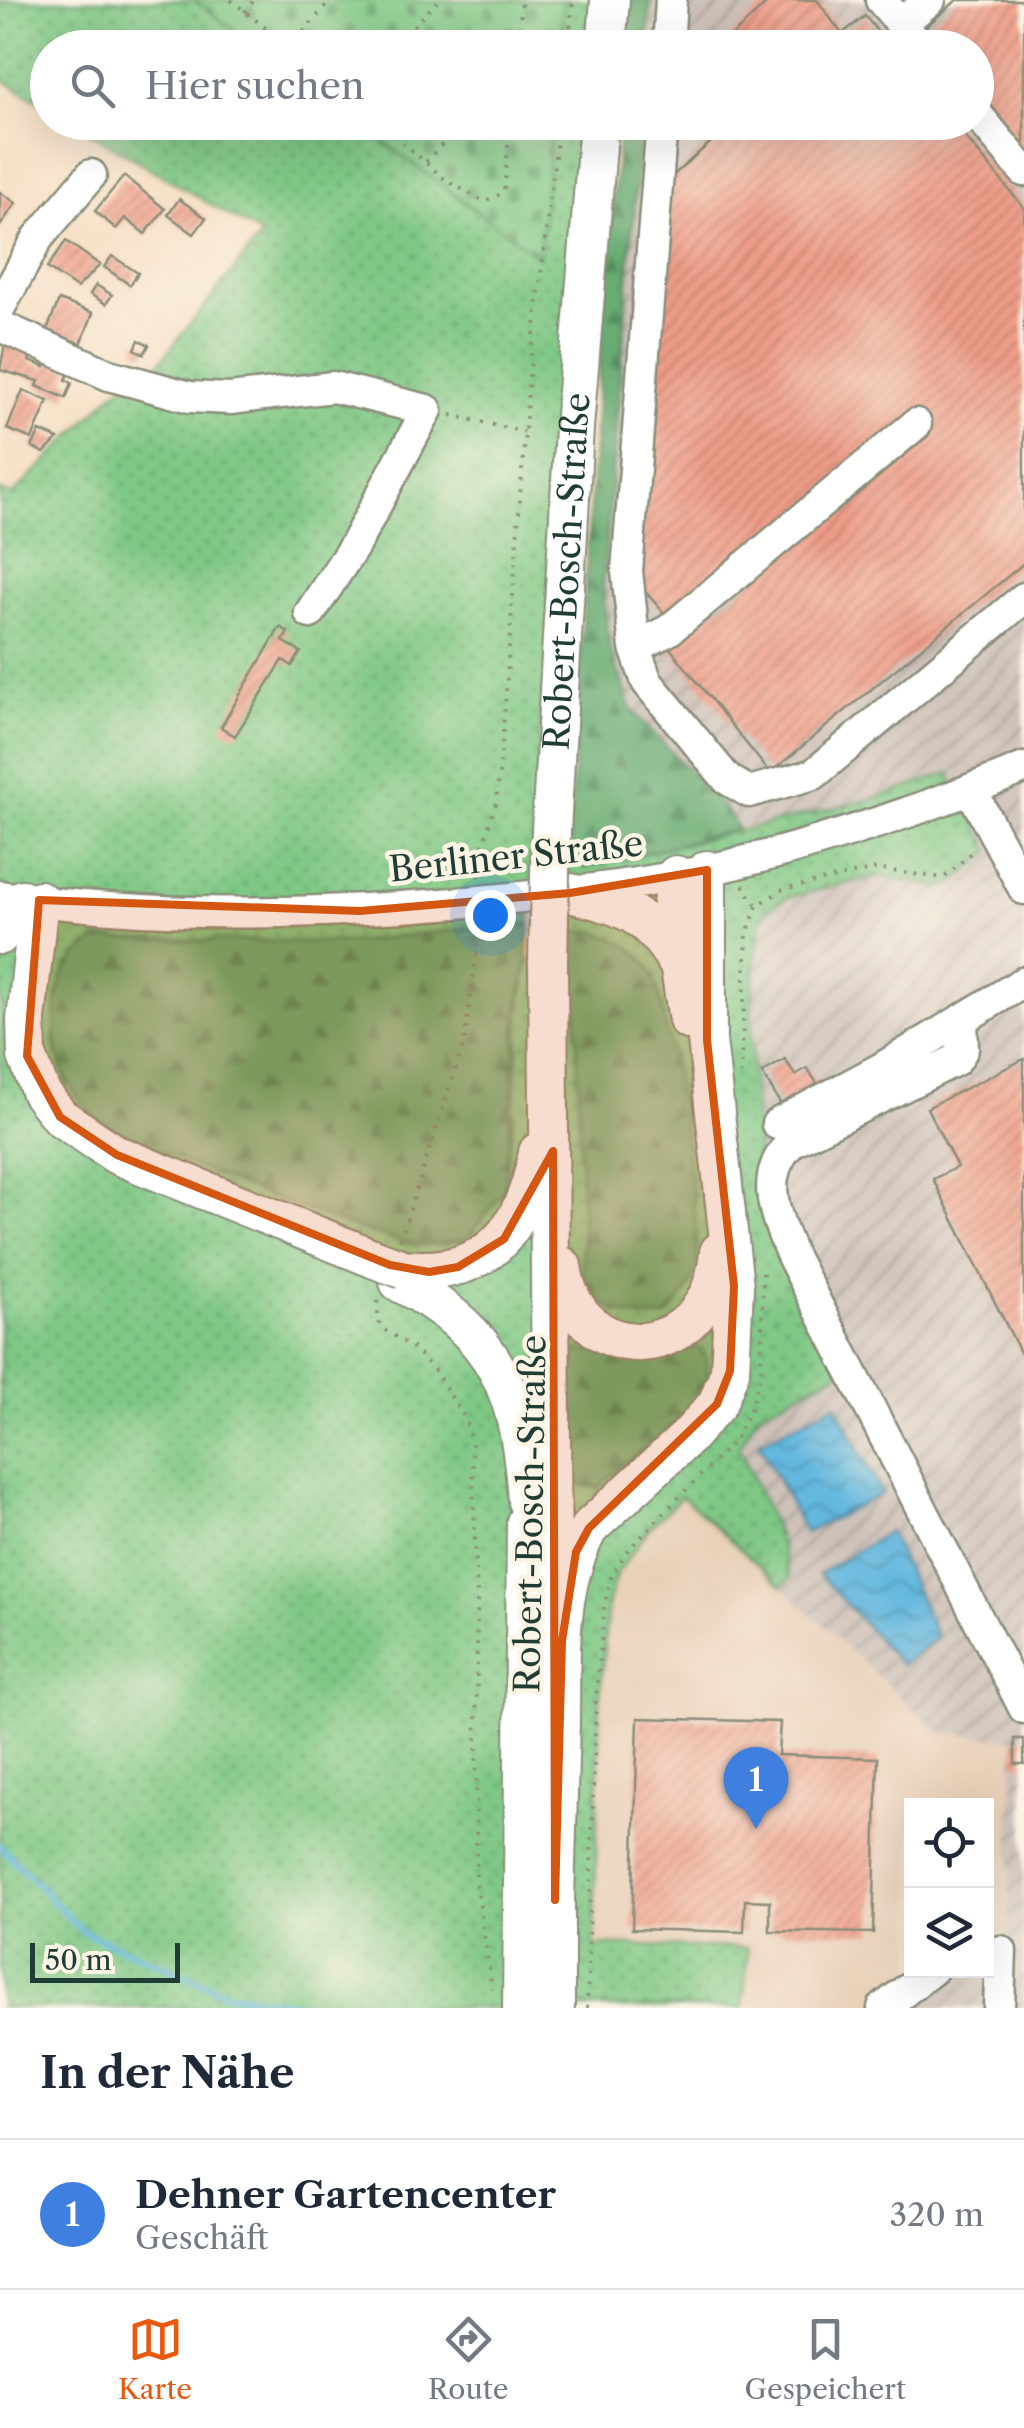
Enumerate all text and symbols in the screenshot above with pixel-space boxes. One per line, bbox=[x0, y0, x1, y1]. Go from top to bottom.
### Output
search box bbox=[30, 30, 994, 140]
icon: search bbox=[65, 58, 120, 113]
text: Hier suchen bbox=[145, 62, 365, 109]
street label: Robert-Bosch-Straße bbox=[534, 391, 598, 751]
street label: Berliner Straße bbox=[387, 821, 645, 891]
your location bbox=[465, 890, 516, 941]
street label: Robert-Bosch-Straße bbox=[505, 1335, 555, 1693]
pin: 1 bbox=[724, 1746, 788, 1829]
map controls bbox=[904, 1798, 994, 1978]
button: locate bbox=[904, 1798, 994, 1888]
button: layers bbox=[904, 1888, 994, 1978]
scale bar bbox=[30, 1938, 180, 1982]
text: 50 m bbox=[45, 1943, 112, 1977]
text: In der Nähe bbox=[40, 2047, 294, 2099]
text: Dehner Gartencenter bbox=[135, 2171, 556, 2218]
text: 1 bbox=[65, 2195, 80, 2234]
text: 320 m bbox=[889, 2195, 984, 2234]
text: Geschäft bbox=[135, 2218, 268, 2257]
tab: Karte bbox=[118, 2312, 192, 2406]
tab: Route bbox=[428, 2312, 508, 2406]
tab: Gespeichert bbox=[744, 2312, 906, 2406]

